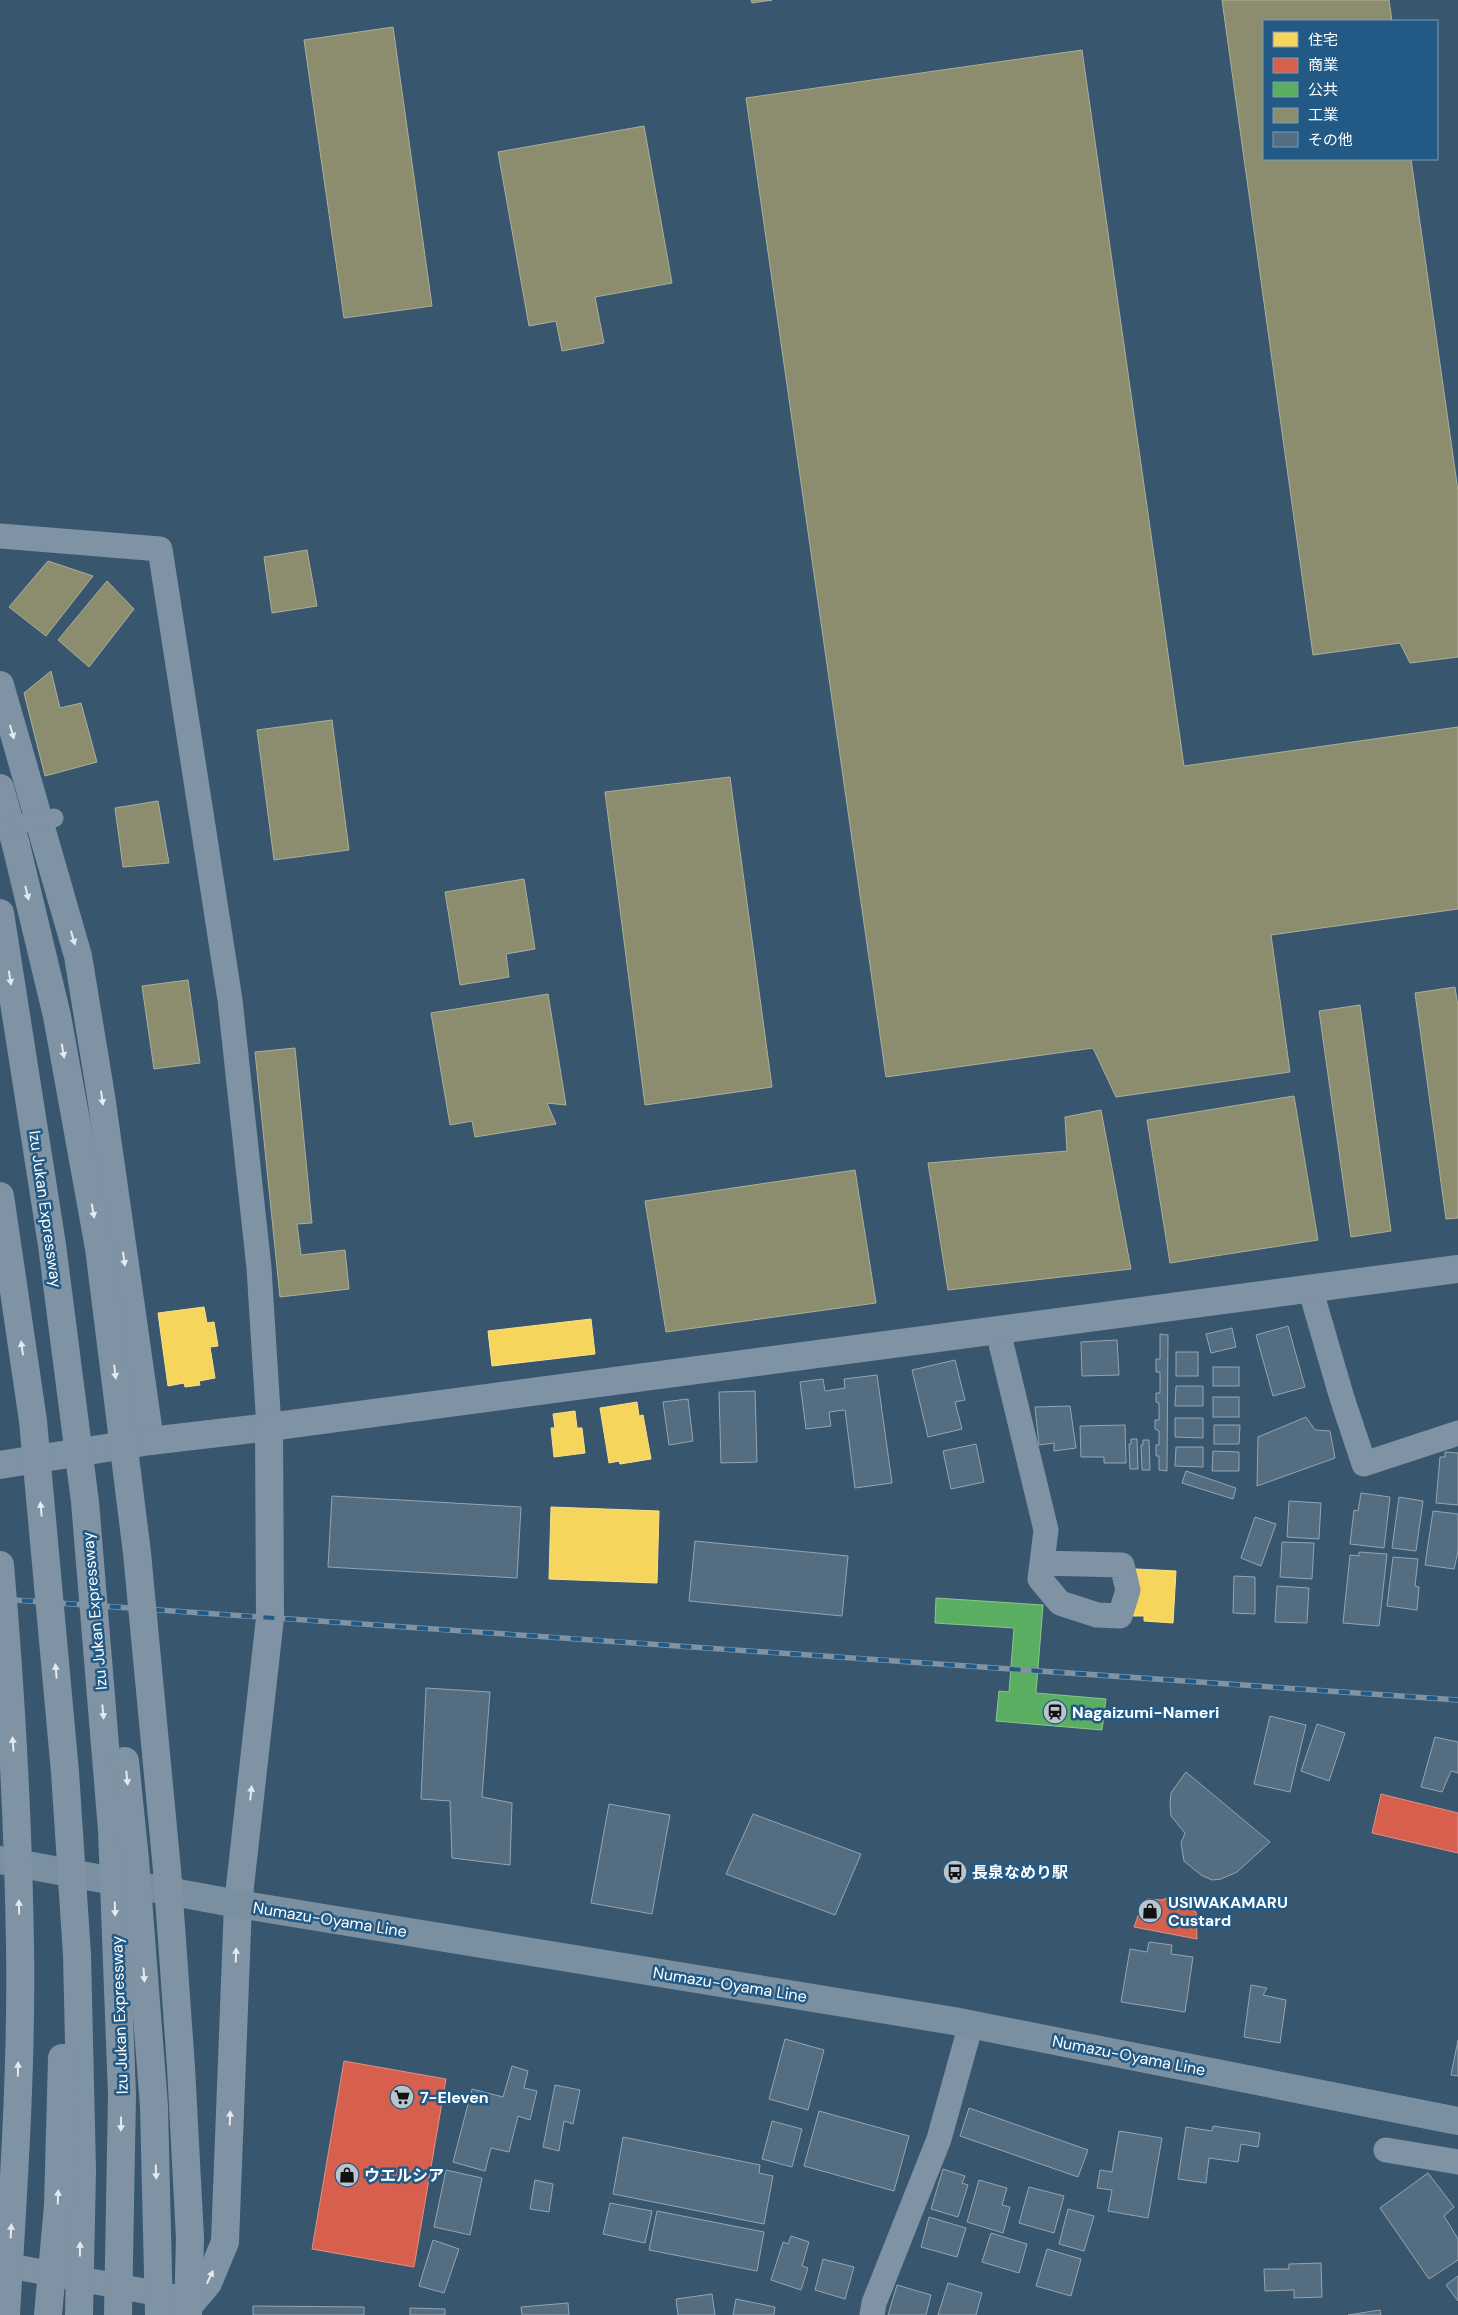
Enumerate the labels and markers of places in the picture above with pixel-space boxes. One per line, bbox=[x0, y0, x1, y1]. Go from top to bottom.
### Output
station icon: Nagaizumi-Nameri bbox=[1042, 1699, 1068, 1725]
place label: Nagaizumi-Nameri bbox=[1072, 1702, 1219, 1723]
bus stop icon: 長泉なめり駅 bbox=[942, 1859, 968, 1885]
place label: 長泉なめり駅 bbox=[972, 1862, 1068, 1883]
place label: USIWAKAMARU Custard bbox=[1168, 1892, 1288, 1931]
shop icon: USIWAKAMARU Custard bbox=[1137, 1898, 1163, 1924]
supermarket icon: 7-Eleven bbox=[389, 2084, 415, 2110]
place label: 7-Eleven bbox=[420, 2087, 489, 2108]
shop icon: ウエルシア bbox=[334, 2162, 360, 2188]
place label: ウエルシア bbox=[364, 2165, 444, 2186]

